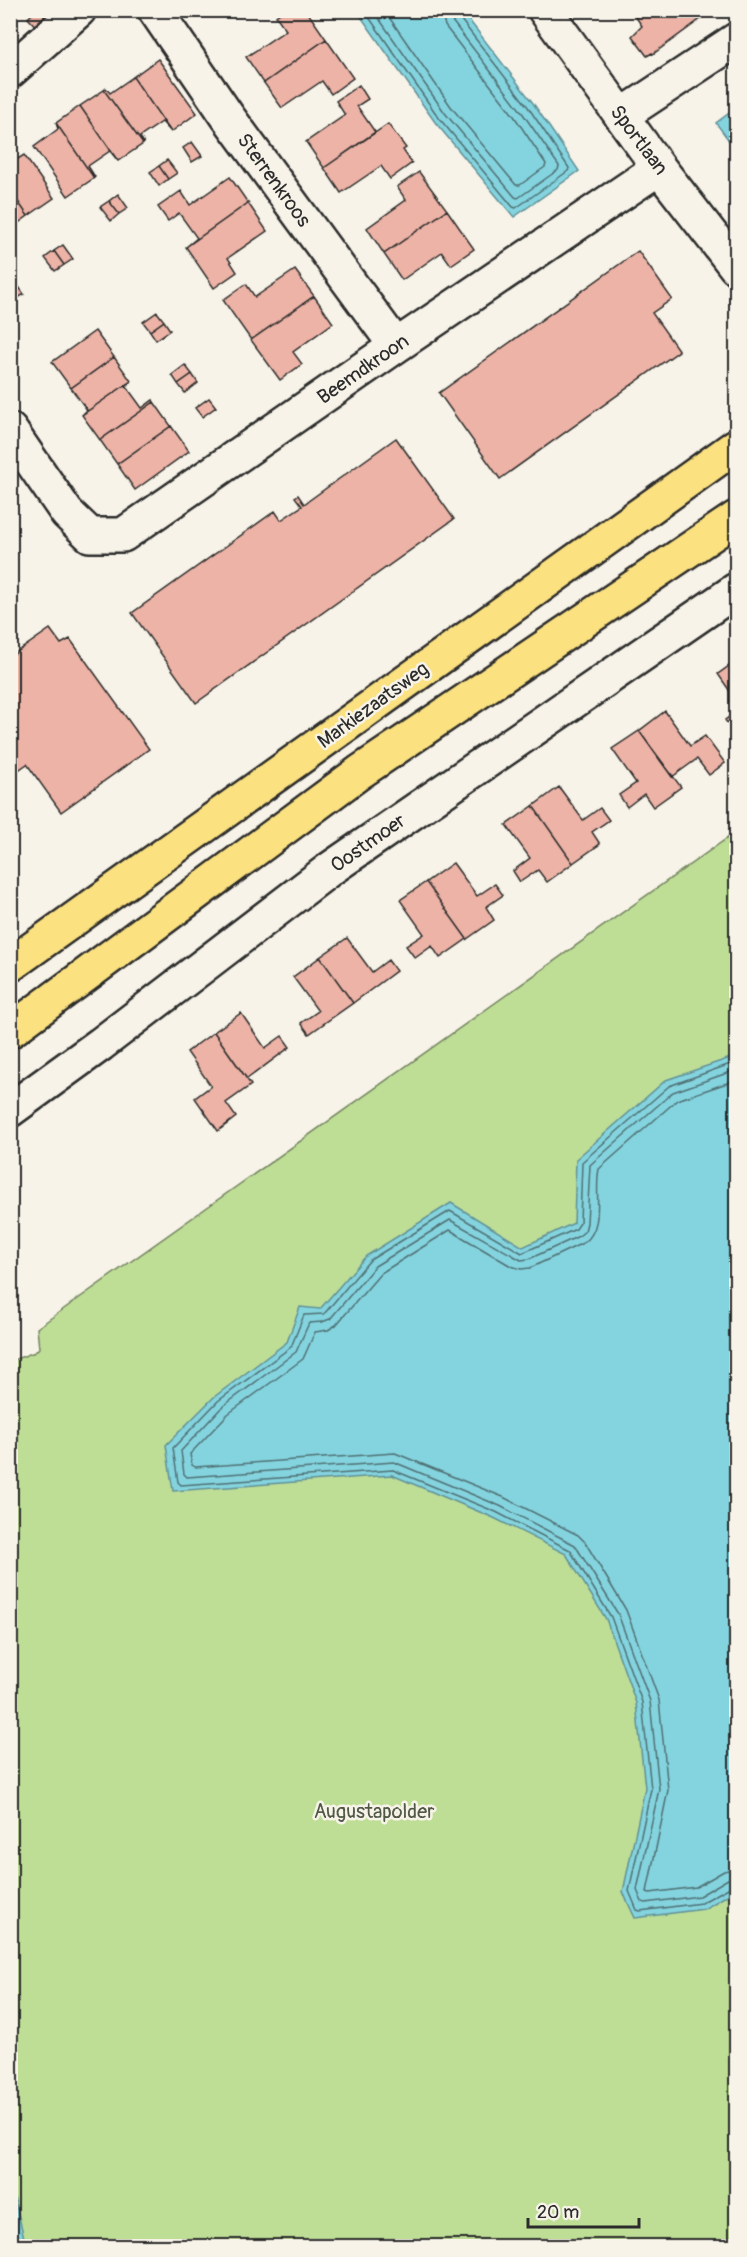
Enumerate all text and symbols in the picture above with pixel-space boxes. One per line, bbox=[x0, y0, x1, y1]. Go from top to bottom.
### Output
street label: Sportlaan bbox=[605, 100, 673, 180]
street label: Sterrenkroos bbox=[232, 128, 316, 232]
street label: Beemdkroon bbox=[312, 328, 414, 410]
street label: Markiezaatsweg bbox=[312, 656, 434, 754]
street label: Oostmoer bbox=[326, 808, 410, 878]
park label: Augustapolder bbox=[314, 1799, 434, 1824]
scale bar bbox=[528, 2191, 639, 2229]
text: 20 m bbox=[537, 2201, 579, 2224]

